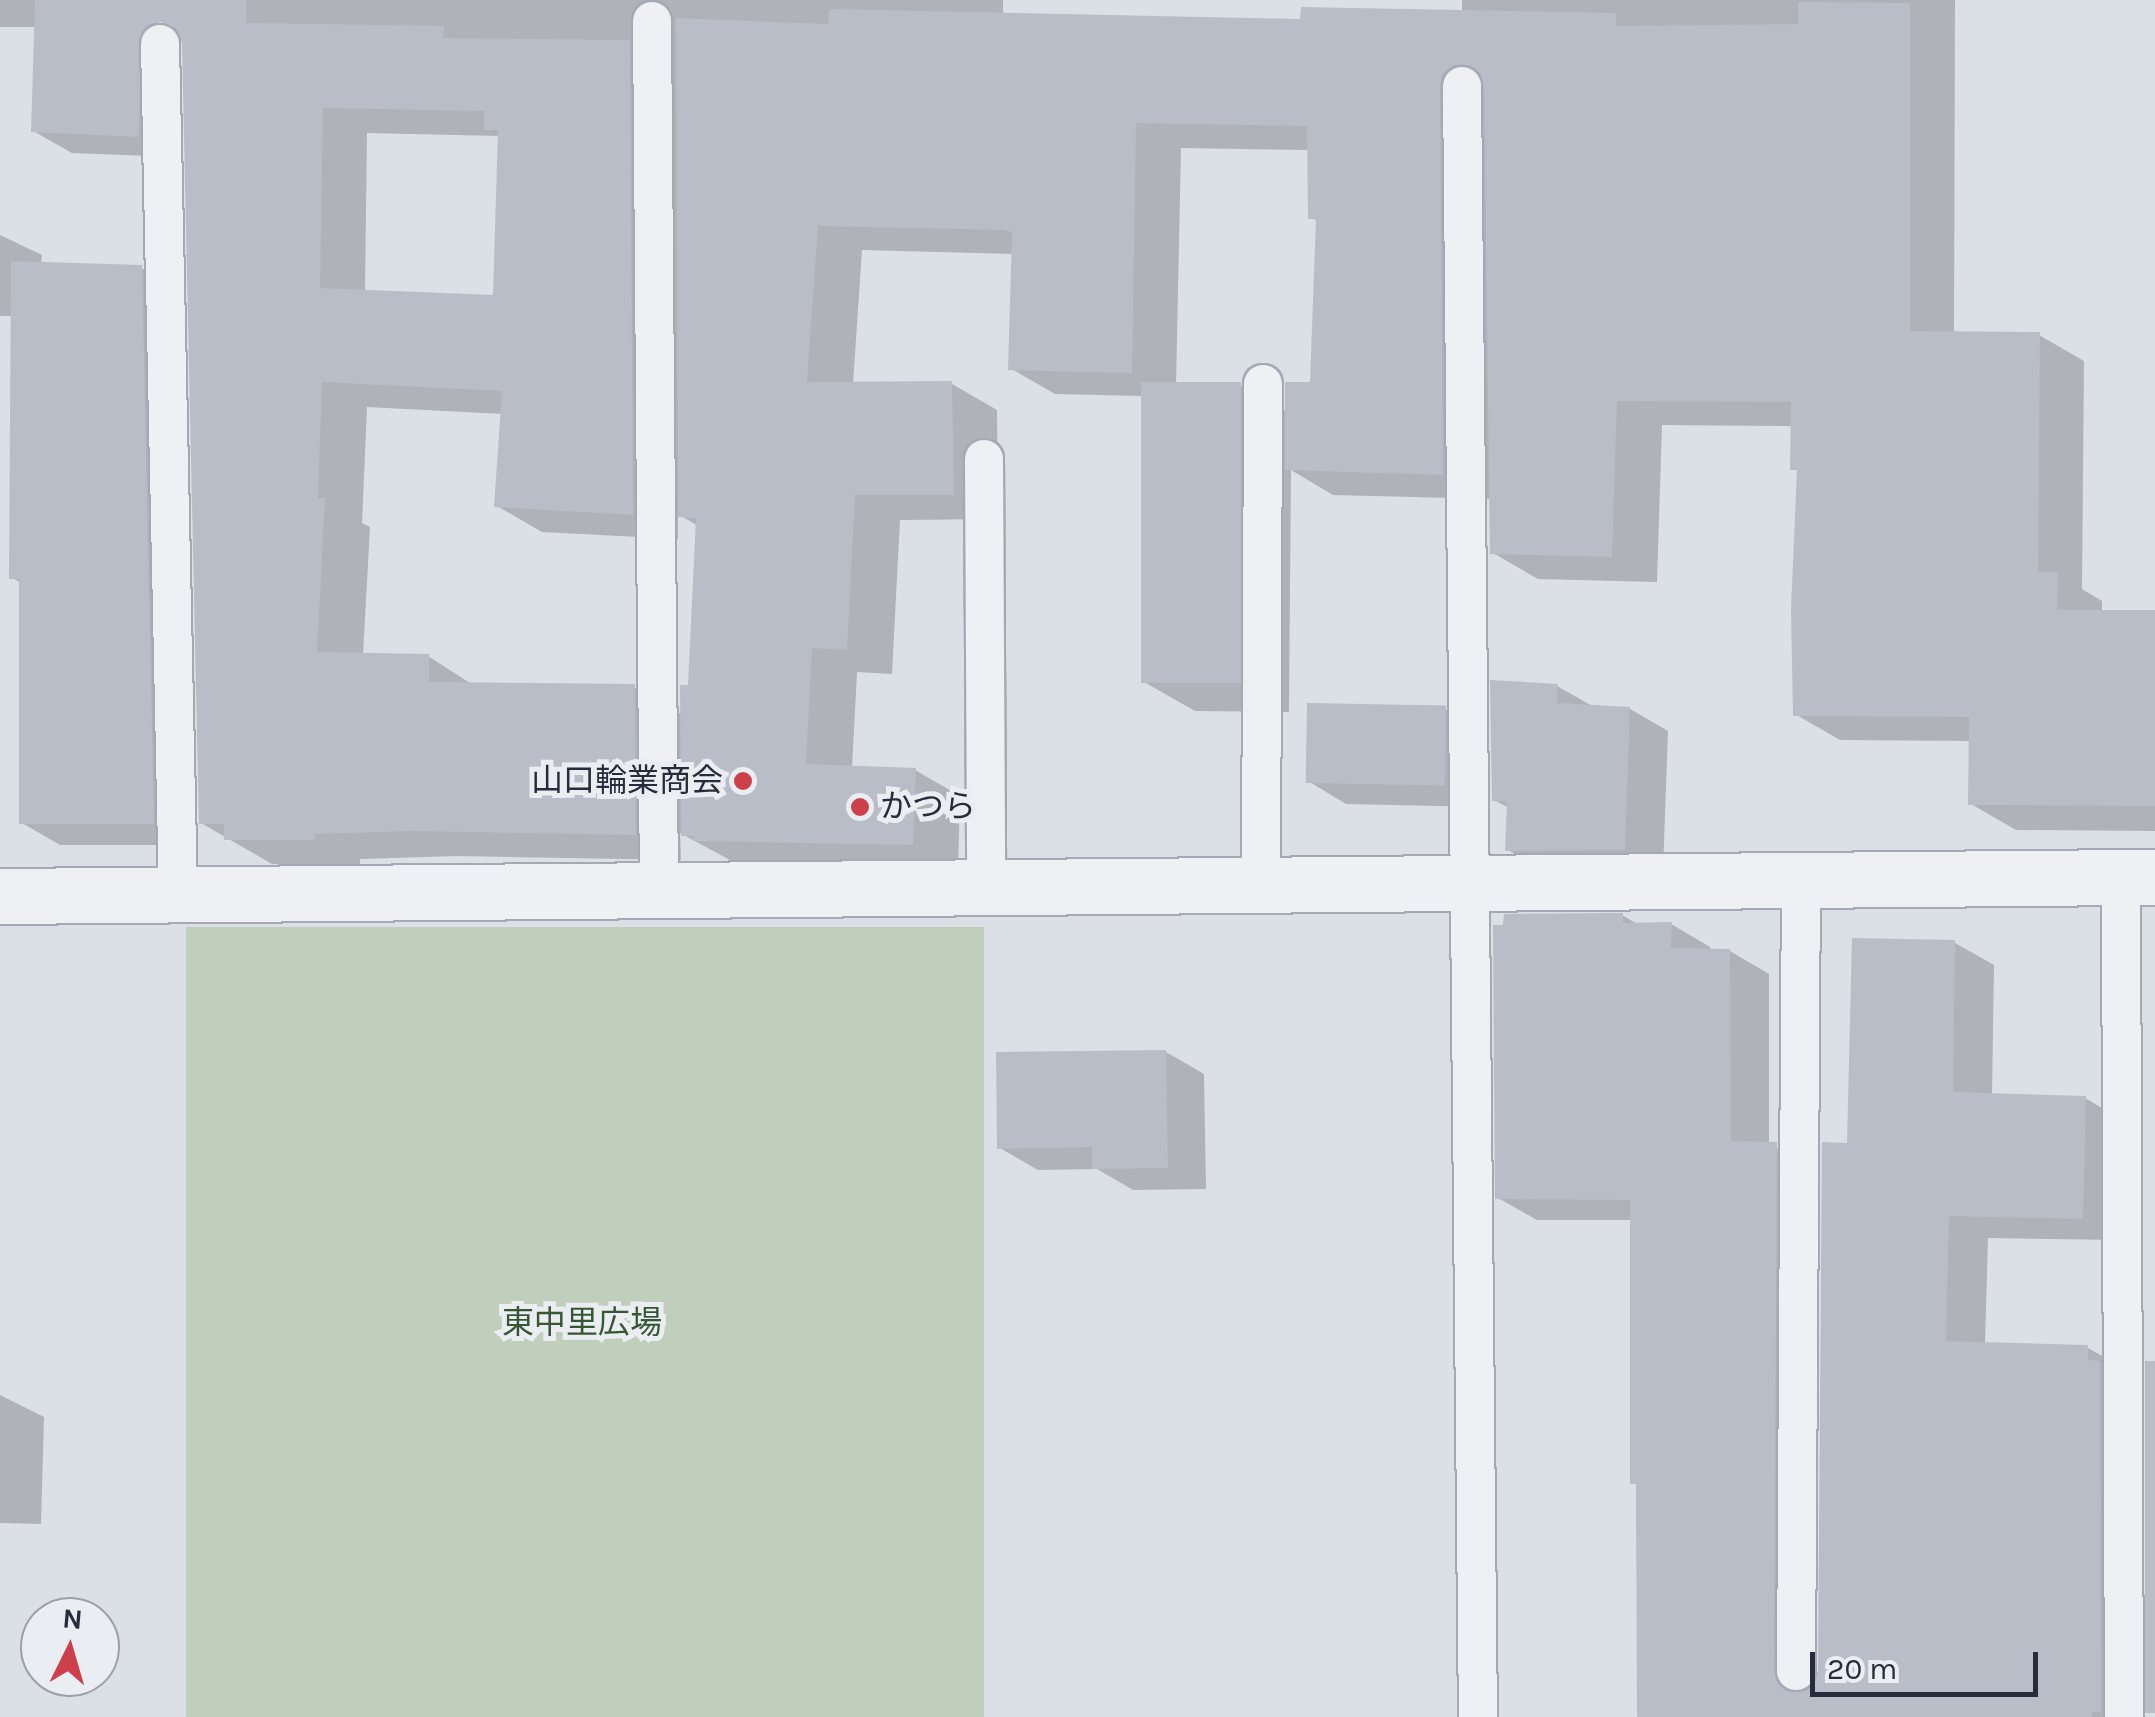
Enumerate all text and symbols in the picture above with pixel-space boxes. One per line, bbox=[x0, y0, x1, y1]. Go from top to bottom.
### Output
place label: 山口輪業商会 bbox=[531, 762, 723, 800]
marker: 山口輪業商会 bbox=[732, 770, 754, 792]
place label: かつら bbox=[880, 788, 976, 826]
marker: かつら bbox=[849, 796, 871, 818]
park label: 東中里広場 bbox=[502, 1304, 662, 1342]
north arrow bbox=[20, 1597, 120, 1697]
text: N bbox=[61, 1601, 84, 1636]
scale bar bbox=[1815, 1632, 2042, 1694]
text: 20 m bbox=[1827, 1651, 1897, 1687]

